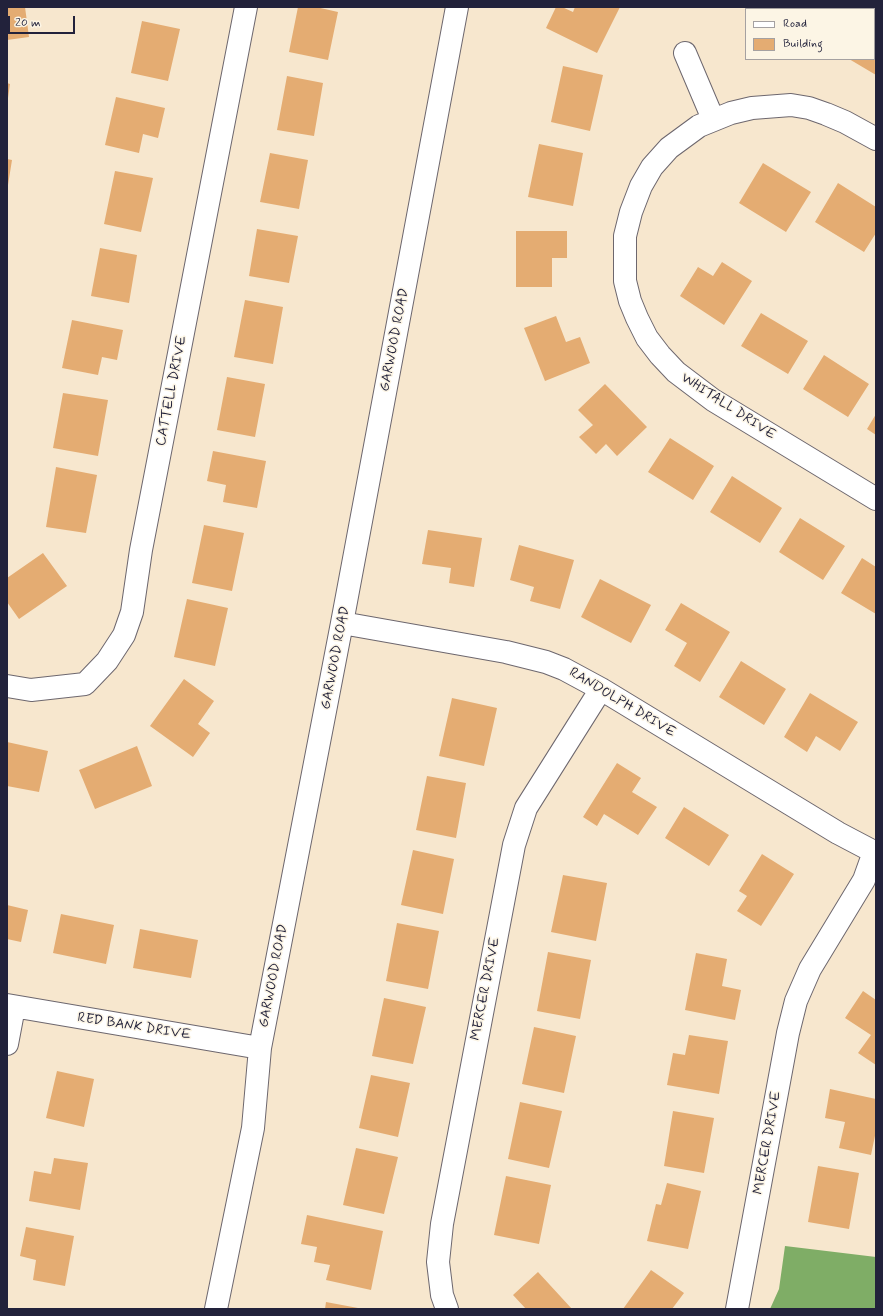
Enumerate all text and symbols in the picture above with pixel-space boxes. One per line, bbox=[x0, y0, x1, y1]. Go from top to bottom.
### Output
scale bar bbox=[10, 8, 77, 34]
legend bbox=[745, 8, 875, 60]
text: 20 m bbox=[15, 15, 41, 31]
text: Road bbox=[783, 16, 807, 32]
text: Building bbox=[783, 36, 823, 52]
street label: GARWOOD ROAD bbox=[377, 287, 413, 393]
street label: CATTELL DRIVE bbox=[153, 334, 191, 448]
street label: WHITALL DRIVE bbox=[677, 370, 779, 444]
street label: GARWOOD ROAD bbox=[318, 605, 354, 711]
street label: RANDOLPH DRIVE bbox=[566, 665, 678, 741]
street label: GARWOOD ROAD bbox=[256, 923, 292, 1029]
street label: MERCER DRIVE bbox=[468, 936, 504, 1042]
street label: RED BANK DRIVE bbox=[76, 1010, 192, 1044]
street label: MERCER DRIVE bbox=[751, 1090, 785, 1196]

